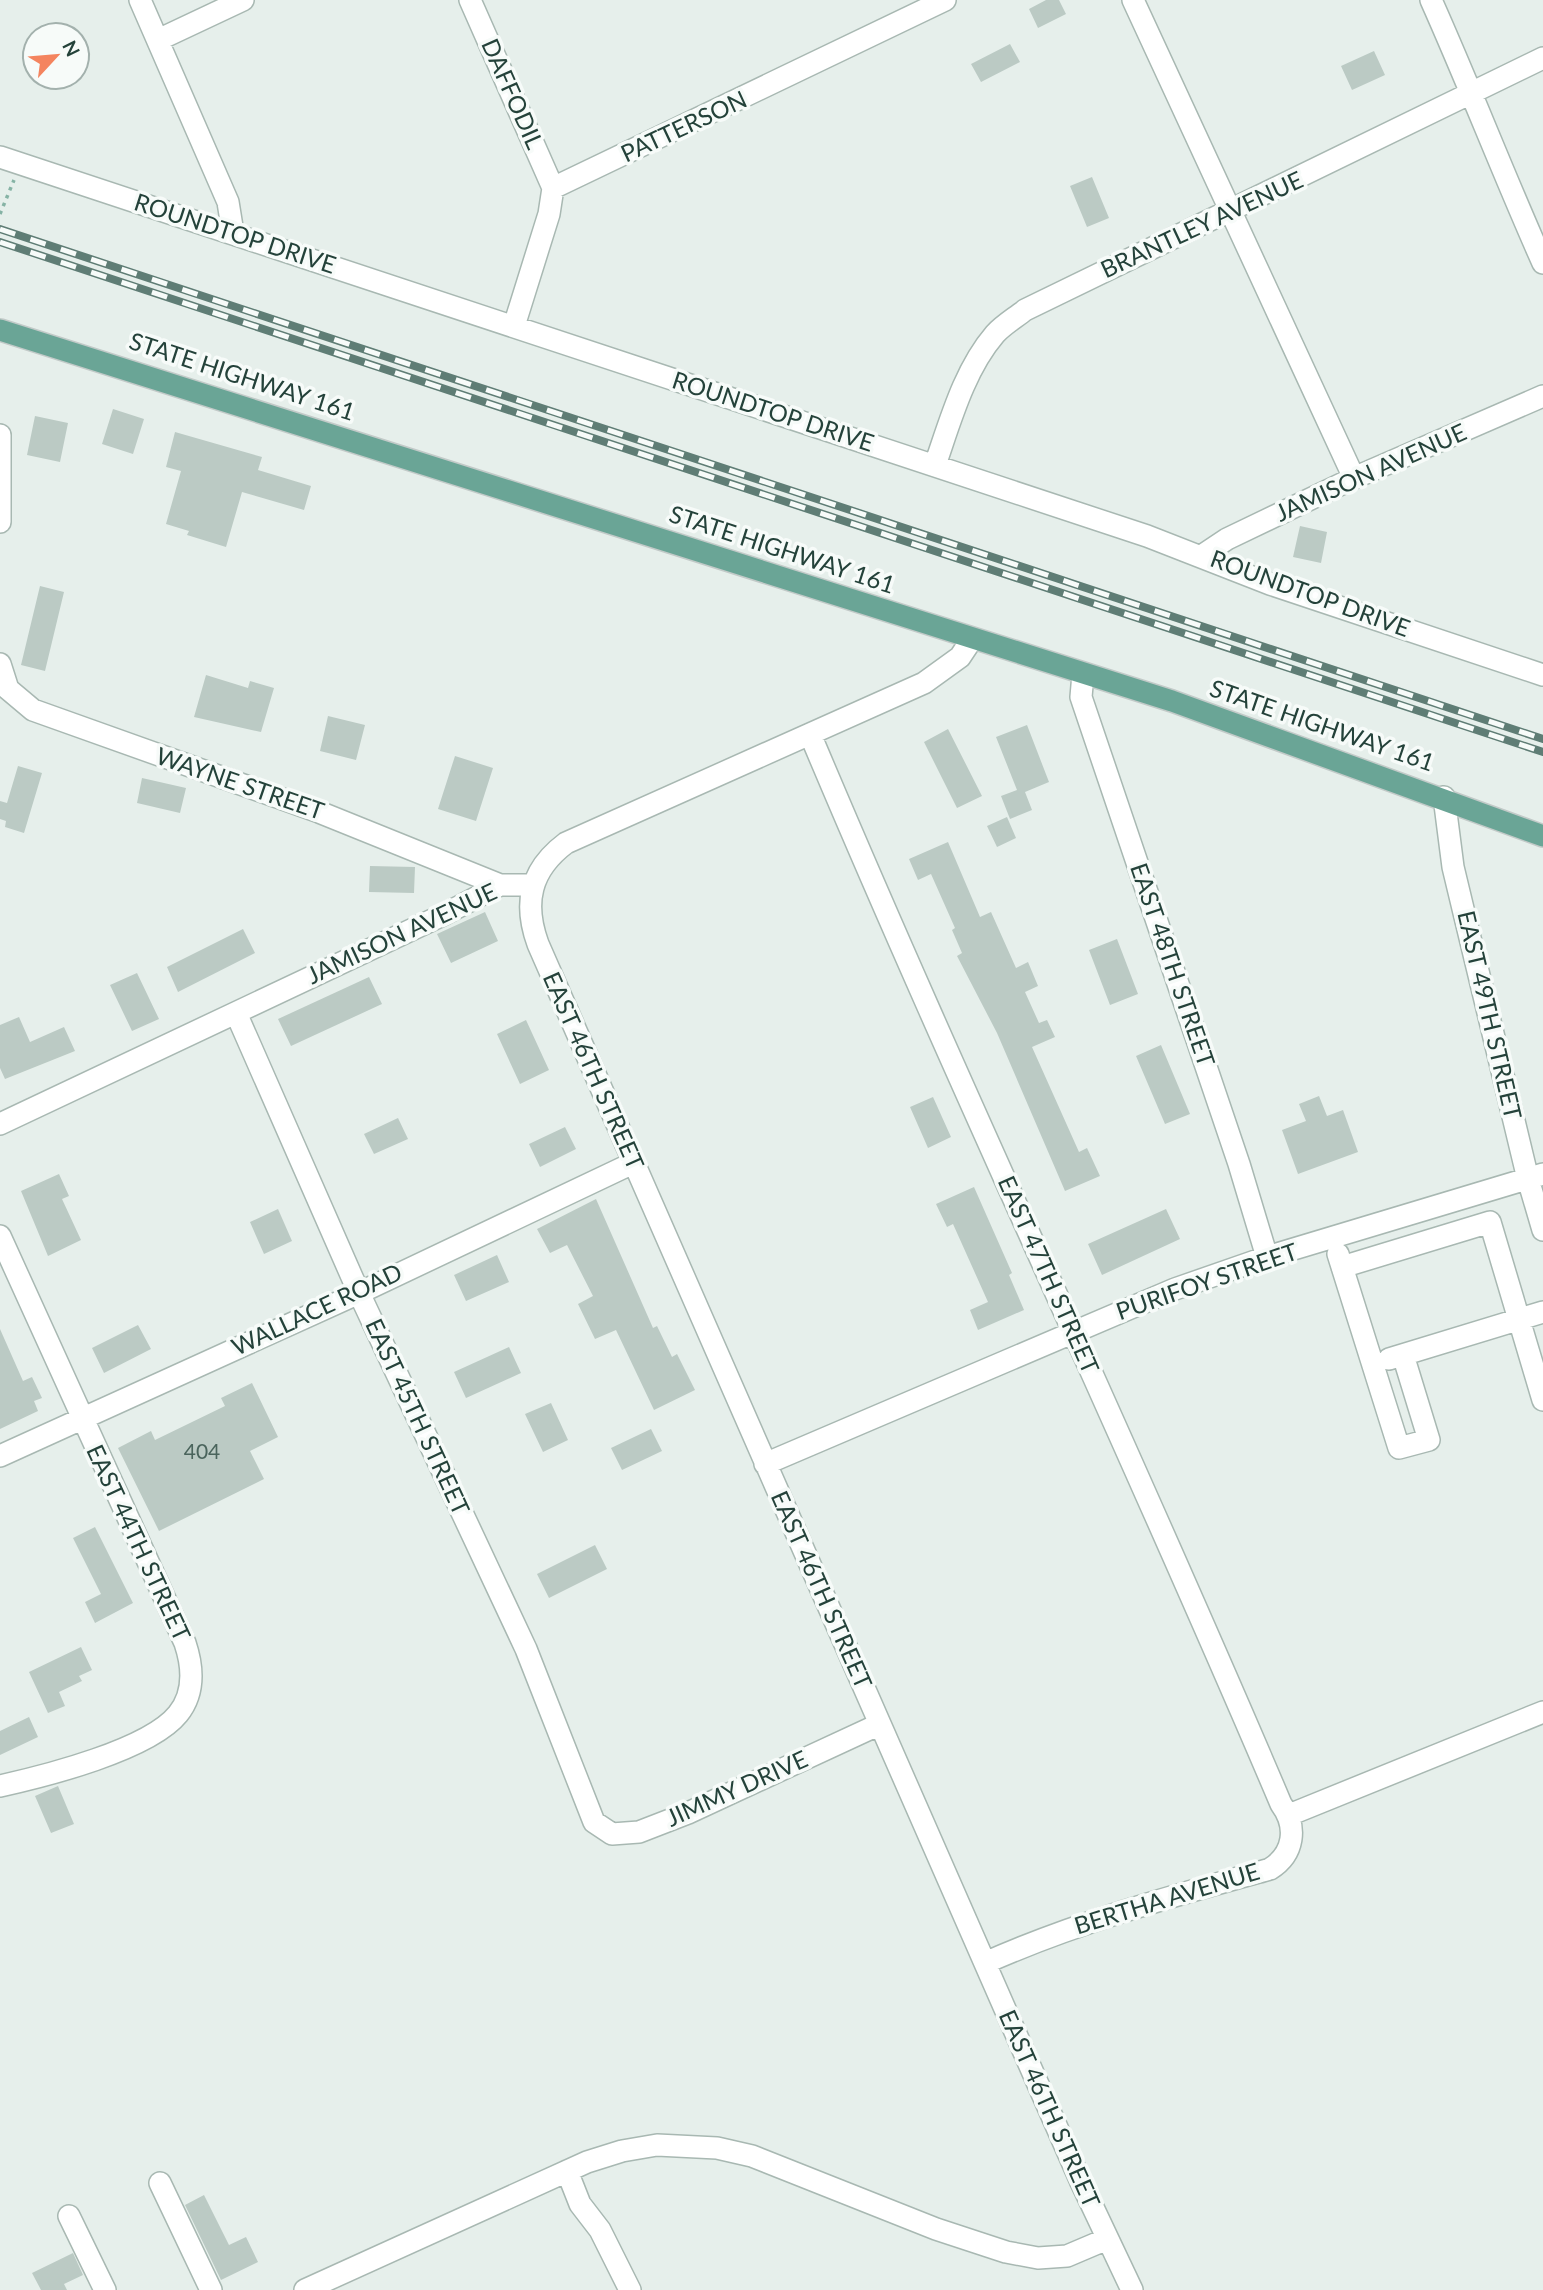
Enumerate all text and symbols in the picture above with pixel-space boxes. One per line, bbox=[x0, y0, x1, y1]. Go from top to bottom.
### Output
north arrow bbox=[21, 21, 91, 91]
street label: DAFFODIL bbox=[476, 34, 551, 153]
text: N bbox=[58, 37, 85, 60]
street label: PATTERSON bbox=[616, 84, 751, 167]
street label: BRANTLEY AVENUE bbox=[1096, 164, 1307, 283]
street label: ROUNDTOP DRIVE bbox=[131, 186, 340, 279]
street label: STATE HIGHWAY 161 bbox=[126, 325, 359, 426]
street label: ROUNDTOP DRIVE bbox=[669, 364, 878, 457]
street label: JAMISON AVENUE bbox=[1270, 416, 1470, 527]
street label: STATE HIGHWAY 161 bbox=[666, 498, 899, 599]
street label: ROUNDTOP DRIVE bbox=[1207, 543, 1414, 642]
street label: STATE HIGHWAY 161 bbox=[1206, 673, 1439, 777]
street label: WAYNE STREET bbox=[153, 740, 328, 825]
street label: EAST 48TH STREET bbox=[1125, 859, 1222, 1070]
street label: JAMISON AVENUE bbox=[302, 876, 501, 989]
street label: EAST 49TH STREET bbox=[1452, 907, 1529, 1122]
street label: EAST 46TH STREET bbox=[538, 967, 651, 1174]
street label: EAST 47TH STREET bbox=[993, 1171, 1106, 1378]
street label: PURIFOY STREET bbox=[1112, 1236, 1301, 1325]
street label: WALLACE ROAD bbox=[227, 1256, 406, 1361]
street label: EAST 45TH STREET bbox=[360, 1314, 477, 1519]
house number: 404 bbox=[184, 1438, 220, 1463]
street label: EAST 44TH STREET bbox=[81, 1440, 198, 1645]
street label: EAST 46TH STREET bbox=[766, 1486, 879, 1693]
street label: JIMMY DRIVE bbox=[661, 1744, 812, 1832]
street label: BERTHA AVENUE bbox=[1071, 1856, 1263, 1940]
street label: EAST 46TH STREET bbox=[994, 2005, 1107, 2212]

